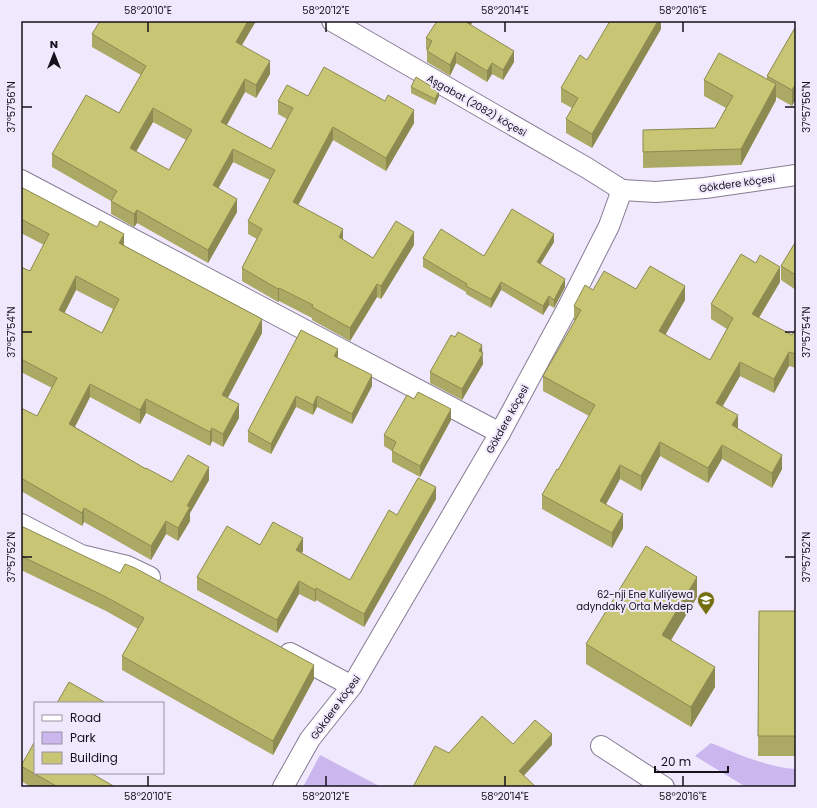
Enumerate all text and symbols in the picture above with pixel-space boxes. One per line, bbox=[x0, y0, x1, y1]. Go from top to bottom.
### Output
text: 58°20'10"E bbox=[124, 3, 172, 18]
text: 58°20'12"E bbox=[302, 3, 350, 18]
text: 58°20'14"E bbox=[481, 3, 529, 18]
text: 58°20'16"E bbox=[659, 3, 707, 18]
north arrow bbox=[34, 34, 74, 74]
text: N bbox=[50, 36, 58, 52]
street label: Aşgabat (2082) köçesi bbox=[424, 71, 529, 140]
text: 37°57'56"N bbox=[4, 81, 19, 133]
text: 37°57'56"N bbox=[799, 81, 814, 133]
street label: Gökdere köçesi bbox=[698, 171, 776, 196]
text: 37°57'54"N bbox=[4, 306, 19, 358]
text: 37°57'54"N bbox=[799, 306, 814, 358]
street label: Gökdere köçesi bbox=[482, 382, 533, 456]
text: 37°57'52"N bbox=[4, 532, 19, 582]
text: 37°57'52"N bbox=[799, 532, 814, 582]
place label: 62-nji Ene Kuliýewa adyndaky Orta Mekdep bbox=[576, 587, 693, 614]
school or university icon: 62-nji Ene Kuliýewa adyndaky Orta Mekdep bbox=[696, 590, 716, 615]
street label: Gökdere köçesi bbox=[307, 672, 364, 743]
legend bbox=[34, 702, 164, 774]
text: Road bbox=[70, 709, 101, 726]
text: Park bbox=[70, 729, 97, 746]
scale bar bbox=[655, 748, 728, 774]
text: Building bbox=[70, 749, 118, 766]
text: 20 m bbox=[661, 753, 691, 770]
text: 58°20'10"E bbox=[124, 789, 172, 804]
text: 58°20'12"E bbox=[302, 789, 350, 804]
text: 58°20'14"E bbox=[481, 789, 529, 804]
text: 58°20'16"E bbox=[659, 789, 707, 804]

